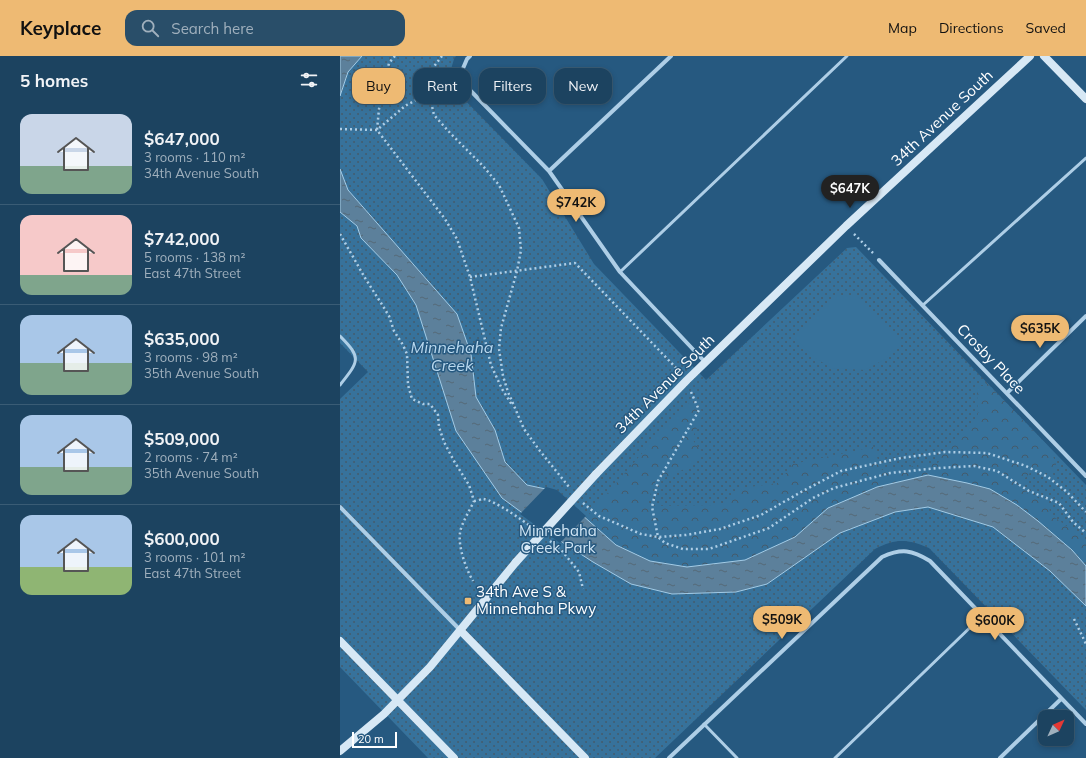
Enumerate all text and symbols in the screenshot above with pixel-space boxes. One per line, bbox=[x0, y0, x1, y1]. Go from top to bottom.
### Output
search box bbox=[125, 10, 405, 46]
text: Keyplace bbox=[20, 16, 101, 40]
icon: search bbox=[139, 17, 161, 39]
text: Search here bbox=[171, 19, 254, 38]
text: Map bbox=[888, 19, 917, 37]
text: Directions bbox=[939, 19, 1004, 37]
text: Saved bbox=[1026, 19, 1066, 37]
street label: 34th Avenue South bbox=[887, 65, 997, 170]
chip: Buy bbox=[352, 68, 405, 104]
chip: Rent bbox=[413, 68, 471, 104]
chip: Filters bbox=[479, 68, 546, 104]
chip: New bbox=[554, 68, 612, 104]
icon: filters bbox=[298, 69, 320, 91]
text: 5 homes bbox=[20, 70, 88, 91]
text: $647,000 bbox=[144, 128, 220, 149]
icon: home bbox=[52, 130, 100, 178]
text: 3 rooms · 110 m² bbox=[144, 149, 245, 165]
text: 34th Avenue South bbox=[144, 165, 259, 181]
pin: $647K bbox=[822, 175, 878, 209]
text: $647K bbox=[830, 180, 870, 196]
pin: $742K bbox=[548, 189, 604, 223]
text: $742K bbox=[556, 194, 596, 210]
text: $742,000 bbox=[144, 228, 220, 249]
icon: home bbox=[52, 231, 100, 279]
text: 5 rooms · 138 m² bbox=[144, 249, 245, 265]
text: East 47th Street bbox=[144, 265, 241, 281]
pin: $635K bbox=[1012, 315, 1068, 349]
street label: Crosby Place bbox=[953, 320, 1030, 398]
text: $635K bbox=[1020, 320, 1060, 336]
text: $635,000 bbox=[144, 328, 220, 349]
street label: 34th Avenue South bbox=[611, 330, 718, 437]
icon: home bbox=[52, 331, 100, 379]
water label: Minnehaha Creek bbox=[411, 337, 494, 375]
text: 3 rooms · 98 m² bbox=[144, 349, 238, 365]
text: 35th Avenue South bbox=[144, 365, 259, 381]
text: $509,000 bbox=[144, 428, 220, 449]
icon: home bbox=[52, 431, 100, 479]
text: 2 rooms · 74 m² bbox=[144, 449, 238, 465]
text: 35th Avenue South bbox=[144, 465, 259, 481]
park label: Minnehaha Creek Park bbox=[519, 521, 597, 557]
text: $600,000 bbox=[144, 528, 220, 549]
icon: home bbox=[52, 531, 100, 579]
text: 3 rooms · 101 m² bbox=[144, 549, 245, 565]
text: East 47th Street bbox=[144, 565, 241, 581]
place label: 34th Ave S & Minnehaha Pkwy bbox=[476, 582, 596, 618]
marker: 34th Ave S & Minnehaha Pkwy bbox=[463, 596, 473, 606]
pin: $509K bbox=[754, 606, 810, 640]
pin: $600K bbox=[967, 607, 1023, 641]
text: $509K bbox=[762, 611, 802, 627]
text: $600K bbox=[975, 612, 1015, 628]
north arrow bbox=[1038, 710, 1074, 746]
map controls bbox=[1038, 710, 1074, 746]
scale bar bbox=[352, 730, 397, 749]
text: 20 m bbox=[358, 732, 384, 746]

